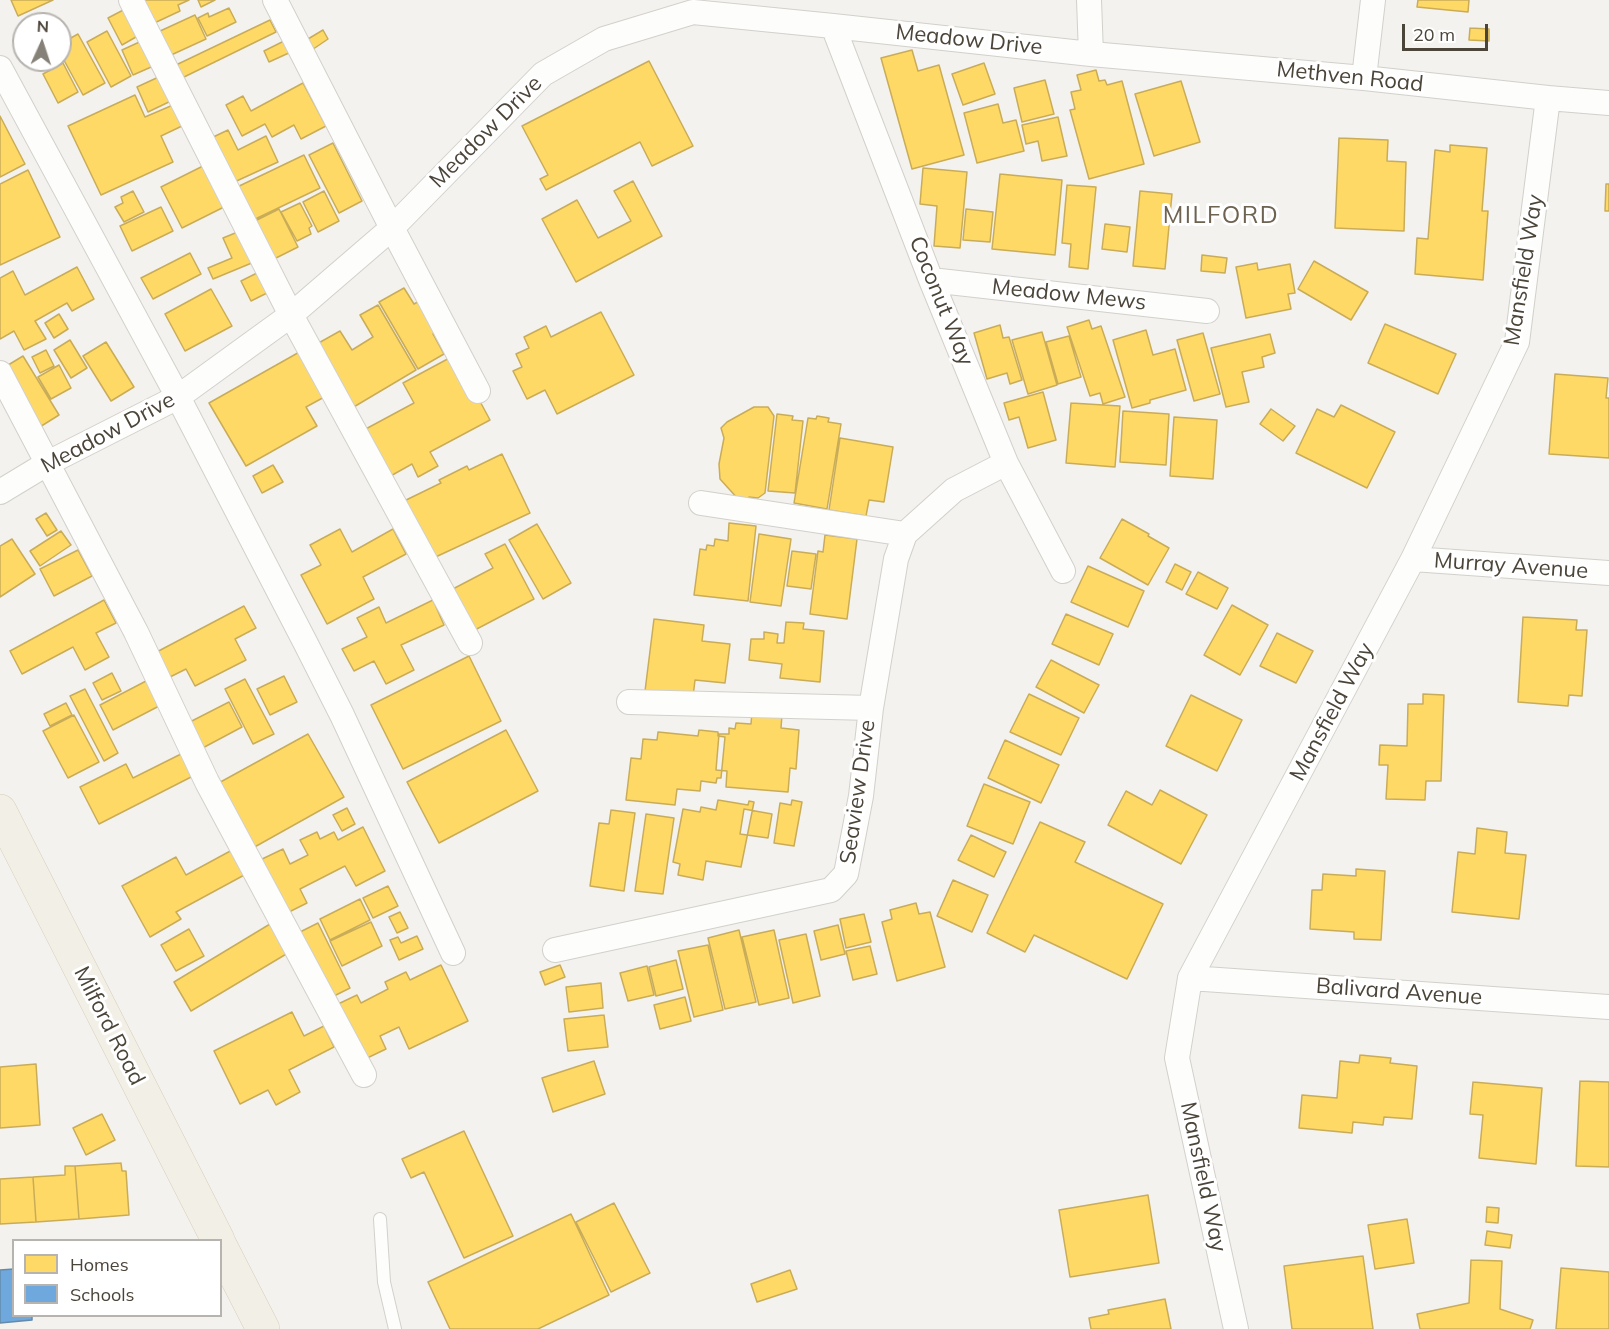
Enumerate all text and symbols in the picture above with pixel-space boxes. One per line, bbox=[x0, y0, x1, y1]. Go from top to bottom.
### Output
north arrow bbox=[12, 12, 72, 72]
scale bar bbox=[1405, 12, 1490, 50]
text: N bbox=[36, 16, 49, 36]
street label: Meadow Drive bbox=[894, 19, 1044, 61]
text: 20 m bbox=[1413, 23, 1455, 46]
street label: Methven Road bbox=[1275, 56, 1425, 98]
street label: Meadow Drive bbox=[424, 70, 548, 194]
street label: Mansfield Way bbox=[1499, 193, 1549, 347]
district label: MILFORD bbox=[1163, 202, 1279, 230]
street label: Coconut Way bbox=[903, 233, 979, 369]
street label: Meadow Mews bbox=[991, 274, 1147, 316]
street label: Meadow Drive bbox=[37, 387, 179, 479]
street label: Murray Avenue bbox=[1433, 547, 1589, 585]
street label: Mansfield Way bbox=[1285, 638, 1379, 786]
street label: Seaview Drive bbox=[835, 718, 881, 866]
street label: Milford Road bbox=[68, 962, 150, 1090]
street label: Balivard Avenue bbox=[1315, 973, 1483, 1011]
street label: Mansfield Way bbox=[1174, 1100, 1232, 1254]
legend bbox=[12, 1239, 222, 1317]
text: Homes bbox=[70, 1253, 129, 1276]
text: Schools bbox=[70, 1283, 134, 1306]

